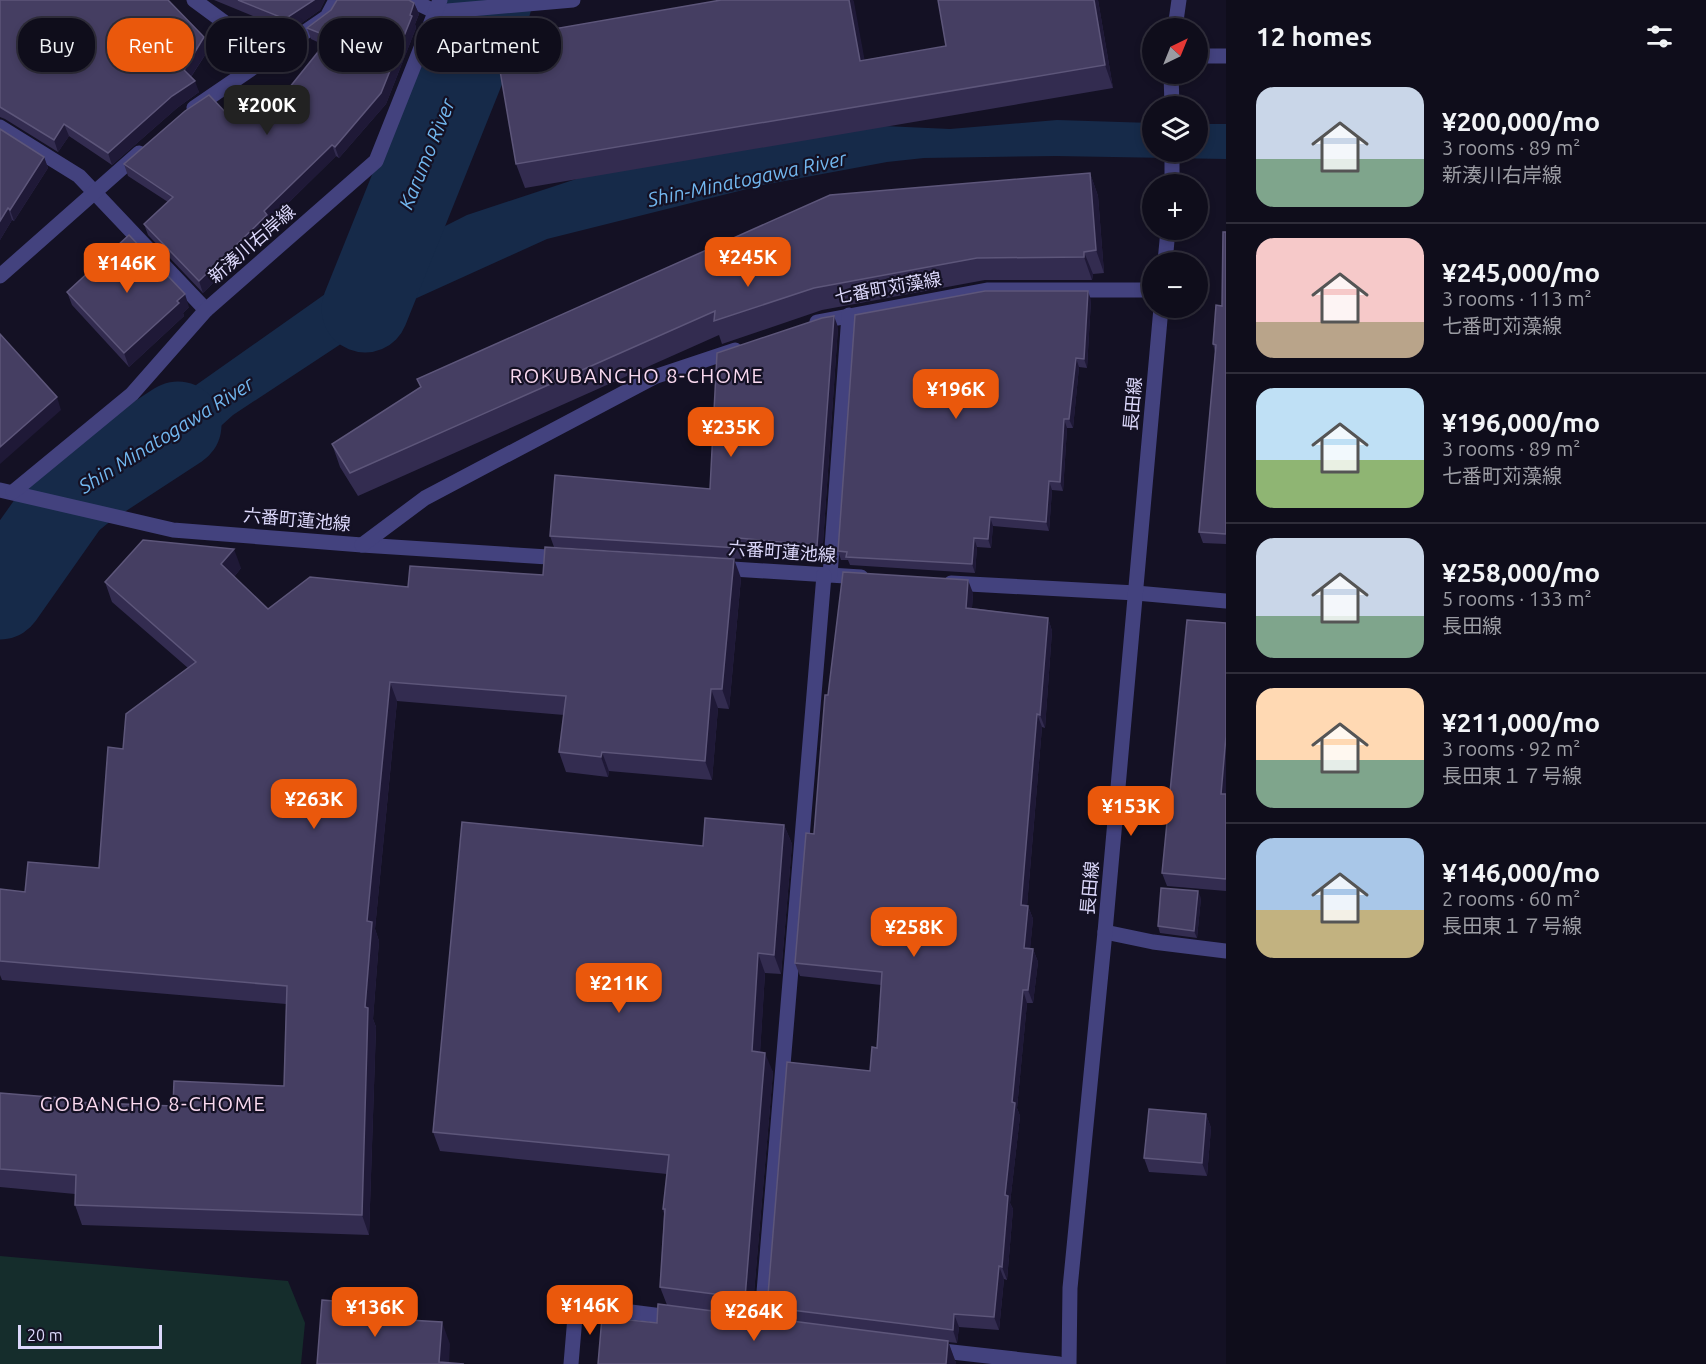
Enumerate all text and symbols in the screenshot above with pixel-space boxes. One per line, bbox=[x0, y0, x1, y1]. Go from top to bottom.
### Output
chip: Buy bbox=[18, 18, 95, 72]
chip: Rent bbox=[107, 18, 194, 72]
chip: Filters bbox=[206, 18, 307, 72]
chip: New bbox=[319, 18, 404, 72]
chip: Apartment bbox=[416, 18, 561, 72]
north arrow bbox=[1142, 18, 1208, 84]
map controls bbox=[1142, 18, 1208, 318]
icon: filters bbox=[1643, 20, 1676, 53]
text: 12 homes bbox=[1256, 22, 1372, 51]
pin: ¥200K bbox=[225, 85, 309, 136]
text: ¥200K bbox=[238, 93, 296, 116]
water label: Karumo River bbox=[394, 94, 460, 213]
button: layers bbox=[1142, 96, 1208, 162]
text: ¥200,000/mo bbox=[1442, 107, 1600, 136]
icon: home bbox=[1304, 111, 1376, 183]
text: 3 rooms · 89 m² bbox=[1442, 136, 1580, 159]
water label: Shin-Minatogawa River bbox=[644, 146, 850, 211]
text: 新湊川右岸線 bbox=[1442, 163, 1562, 186]
button: + bbox=[1142, 174, 1208, 240]
street label: 新湊川右岸線 bbox=[204, 200, 299, 286]
pin: ¥245K bbox=[706, 237, 790, 288]
pin: ¥146K bbox=[85, 243, 169, 294]
text: ¥245K bbox=[719, 245, 777, 268]
text: ¥146K bbox=[98, 251, 156, 274]
button: − bbox=[1142, 252, 1208, 318]
text: ¥245,000/mo bbox=[1442, 258, 1600, 287]
icon: home bbox=[1304, 262, 1376, 334]
street label: 七番町苅藻線 bbox=[833, 268, 943, 306]
text: 3 rooms · 113 m² bbox=[1442, 287, 1592, 310]
text: 七番町苅藻線 bbox=[1442, 314, 1562, 337]
district label: ROKUBANCHO 8-CHOME bbox=[510, 364, 764, 387]
pin: ¥196K bbox=[914, 369, 998, 420]
water label: Shin Minatogawa River bbox=[73, 371, 258, 498]
street label: 長田線 bbox=[1120, 376, 1144, 432]
text: ¥196K bbox=[927, 377, 985, 400]
pin: ¥235K bbox=[689, 407, 773, 458]
text: ¥196,000/mo bbox=[1442, 408, 1600, 437]
icon: home bbox=[1304, 412, 1376, 484]
text: ¥235K bbox=[702, 415, 760, 438]
text: 3 rooms · 89 m² bbox=[1442, 437, 1580, 460]
text: 七番町苅藻線 bbox=[1442, 464, 1562, 487]
street label: 六番町蓮池線 bbox=[242, 504, 352, 534]
street label: 六番町蓮池線 bbox=[728, 537, 837, 565]
text: ¥258,000/mo bbox=[1442, 558, 1600, 587]
icon: home bbox=[1304, 562, 1376, 634]
text: 5 rooms · 133 m² bbox=[1442, 587, 1592, 610]
text: 長田線 bbox=[1442, 614, 1502, 637]
text: ¥211,000/mo bbox=[1442, 708, 1600, 737]
icon: home bbox=[1304, 712, 1376, 784]
text: 3 rooms · 92 m² bbox=[1442, 737, 1580, 760]
text: 長田東１７号線 bbox=[1442, 764, 1582, 787]
pin: ¥263K bbox=[272, 779, 356, 830]
pin: ¥153K bbox=[1089, 786, 1173, 837]
text: ¥263K bbox=[285, 787, 343, 810]
text: ¥153K bbox=[1102, 794, 1160, 817]
text: ¥146,000/mo bbox=[1442, 858, 1600, 887]
street label: 長田線 bbox=[1077, 860, 1101, 916]
icon: home bbox=[1304, 862, 1376, 934]
text: 2 rooms · 60 m² bbox=[1442, 887, 1580, 910]
pin: ¥258K bbox=[872, 907, 956, 958]
text: 長田東１７号線 bbox=[1442, 914, 1582, 937]
text: ¥258K bbox=[885, 915, 943, 938]
pin: ¥211K bbox=[577, 963, 661, 1014]
text: ¥211K bbox=[590, 971, 648, 994]
district label: GOBANCHO 8-CHOME bbox=[40, 1092, 266, 1115]
pin: ¥146K bbox=[548, 1285, 632, 1336]
pin: ¥136K bbox=[333, 1287, 417, 1338]
pin: ¥264K bbox=[712, 1291, 796, 1342]
text: ¥146K bbox=[561, 1293, 619, 1316]
text: ¥136K bbox=[346, 1295, 404, 1318]
text: ¥264K bbox=[725, 1299, 783, 1322]
scale bar bbox=[18, 1322, 162, 1350]
text: 20 m bbox=[27, 1326, 63, 1344]

